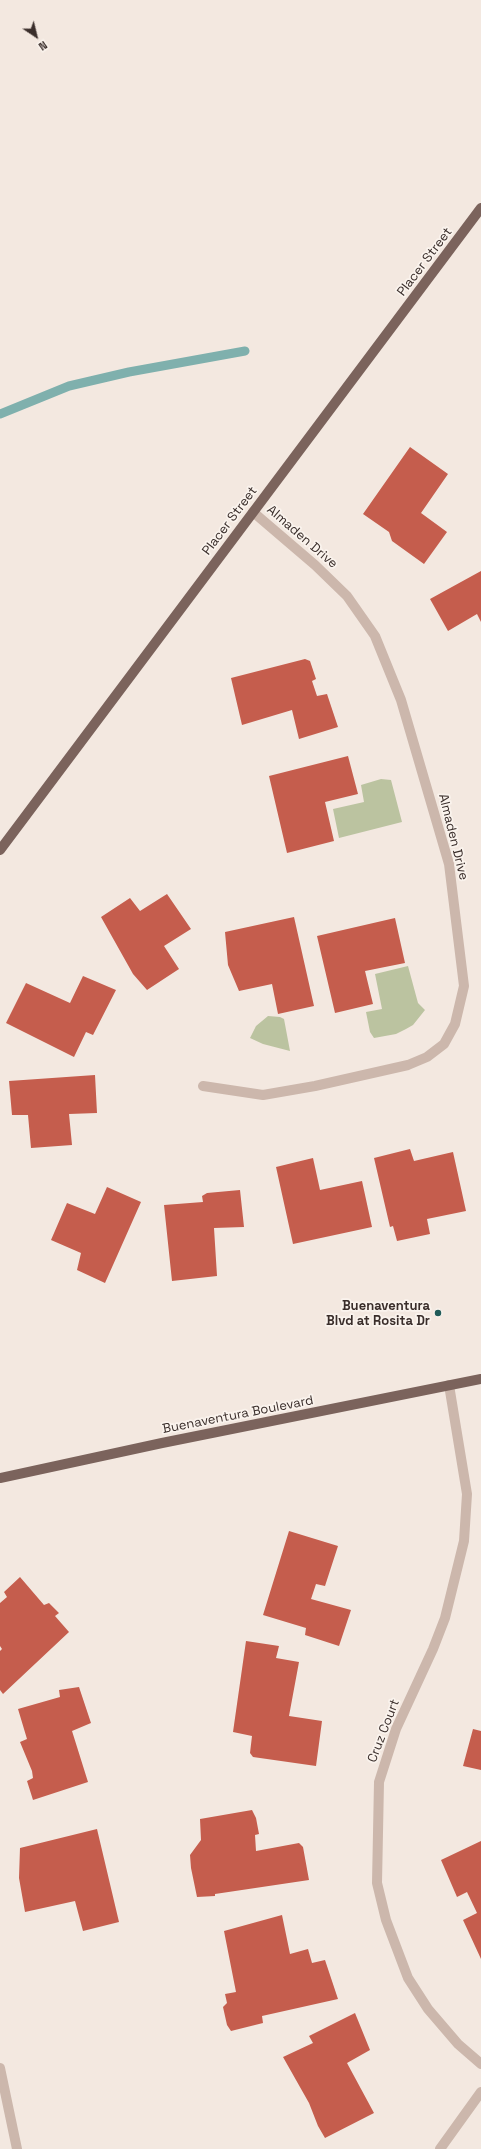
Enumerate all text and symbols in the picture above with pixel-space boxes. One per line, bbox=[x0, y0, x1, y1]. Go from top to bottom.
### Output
north arrow bbox=[16, 16, 56, 56]
text: N bbox=[36, 38, 50, 54]
street label: Placer Street bbox=[394, 225, 456, 299]
street label: Placer Street bbox=[199, 484, 261, 558]
street label: Almaden Drive bbox=[264, 502, 340, 572]
street label: Almaden Drive bbox=[435, 792, 471, 882]
place label: Buenaventura Blvd at Rosita Dr bbox=[326, 1298, 430, 1329]
marker: Buenaventura Blvd at Rosita Dr bbox=[433, 1308, 443, 1318]
street label: Buenaventura Boulevard bbox=[161, 1393, 315, 1437]
street label: Cruz Court bbox=[365, 1697, 403, 1765]

